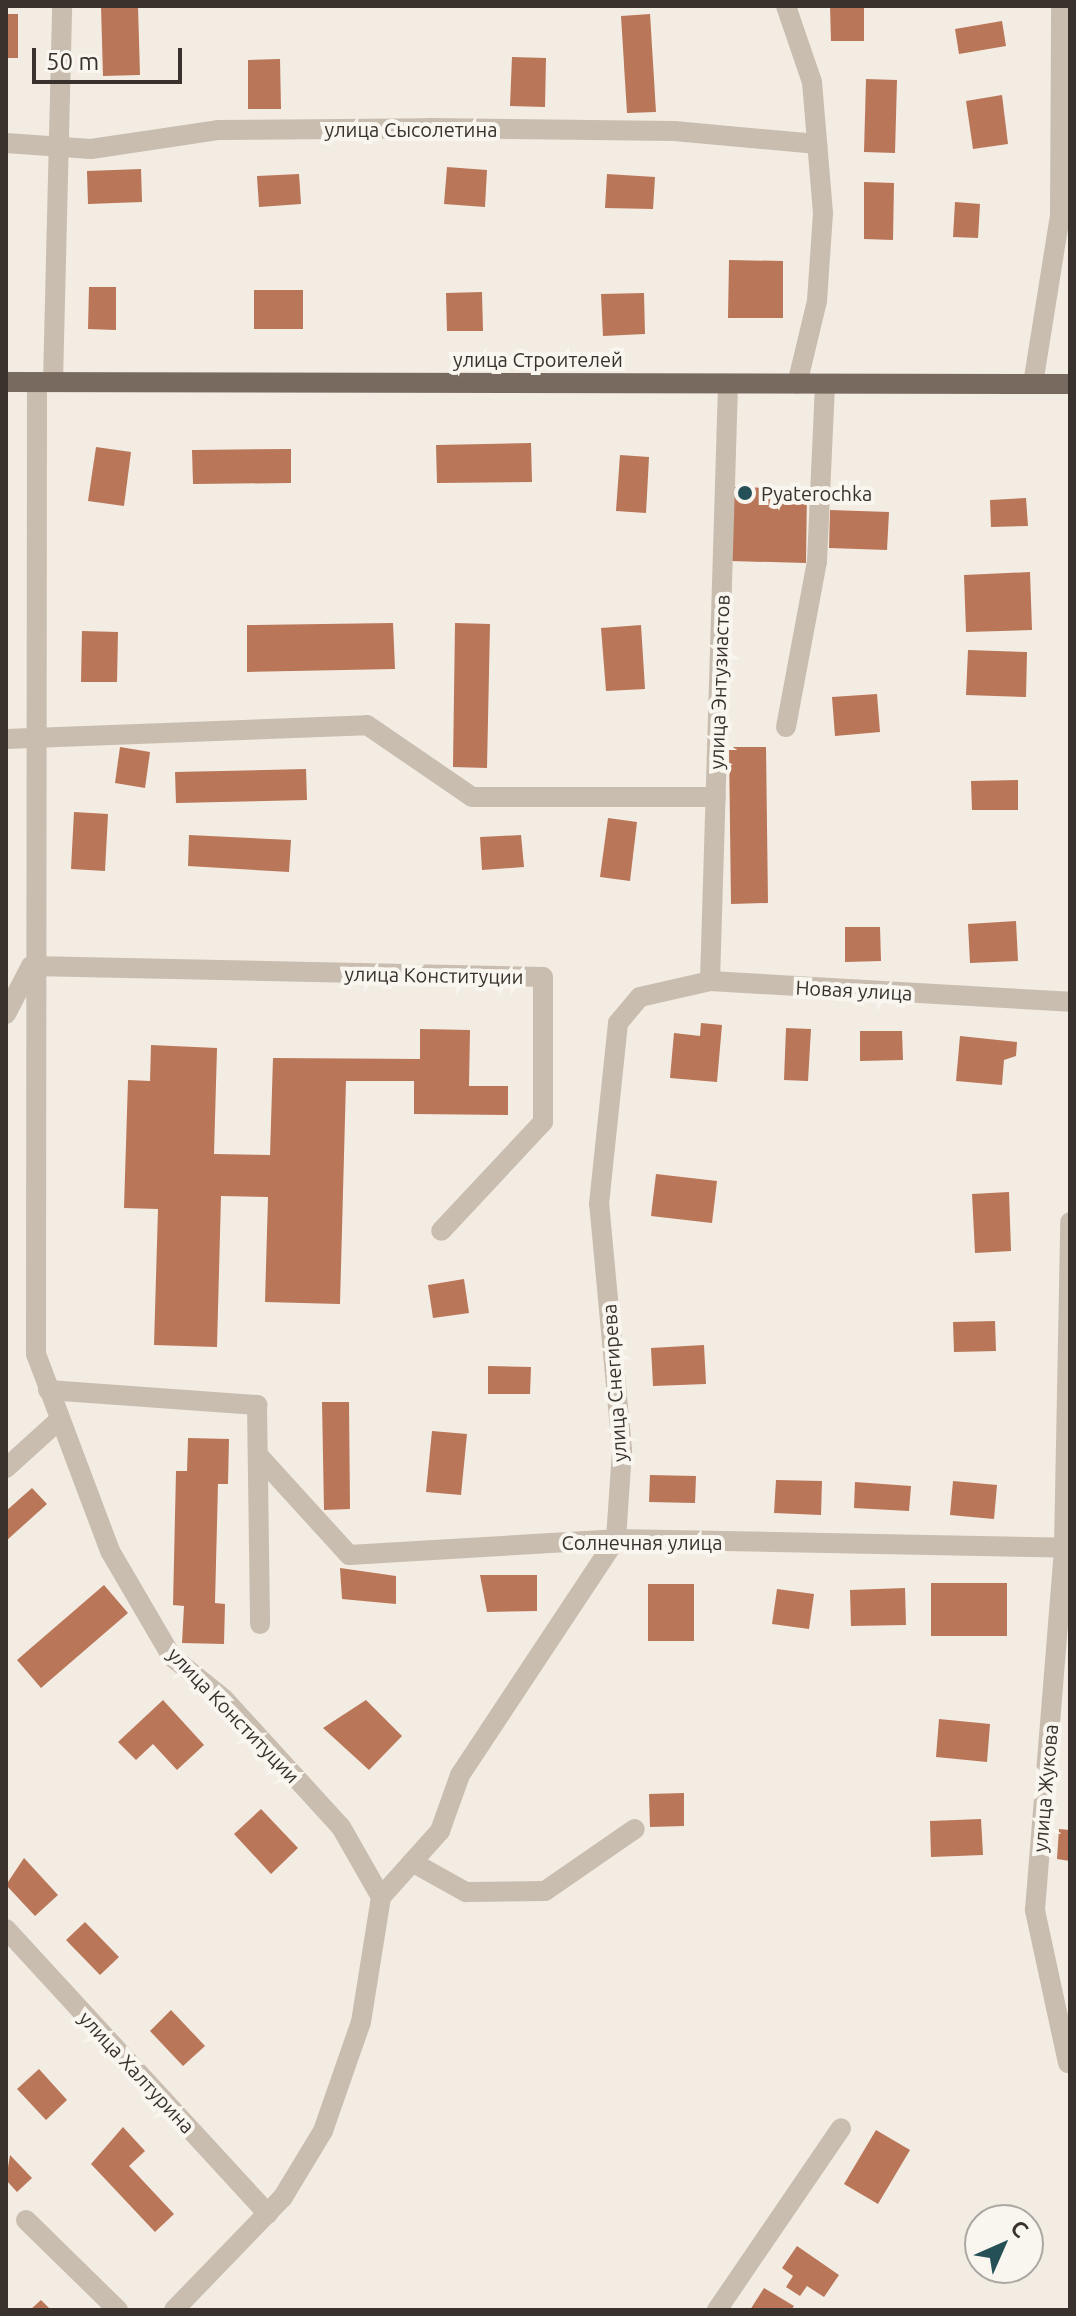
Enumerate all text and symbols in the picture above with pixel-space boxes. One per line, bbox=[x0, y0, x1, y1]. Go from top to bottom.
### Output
scale bar bbox=[36, 32, 186, 82]
text: 50 m bbox=[46, 48, 99, 75]
street label: улица Сысолетина bbox=[325, 117, 497, 141]
street label: улица Строителей bbox=[453, 347, 623, 371]
place label: Pyaterochka bbox=[761, 481, 872, 505]
marker: Pyaterochka bbox=[736, 484, 754, 502]
street label: улица Энтузиастов bbox=[704, 594, 734, 770]
street label: улица Конституции bbox=[344, 961, 524, 989]
street label: Новая улица bbox=[795, 975, 913, 1005]
street label: улица Снегирева bbox=[597, 1303, 631, 1463]
street label: Солнечная улица bbox=[562, 1530, 722, 1554]
street label: улица Конституции bbox=[163, 1642, 305, 1788]
street label: улица Жукова bbox=[1027, 1723, 1063, 1853]
street label: улица Халтурина bbox=[74, 2006, 200, 2138]
north arrow bbox=[964, 2204, 1044, 2284]
text: С bbox=[1006, 2214, 1034, 2242]

